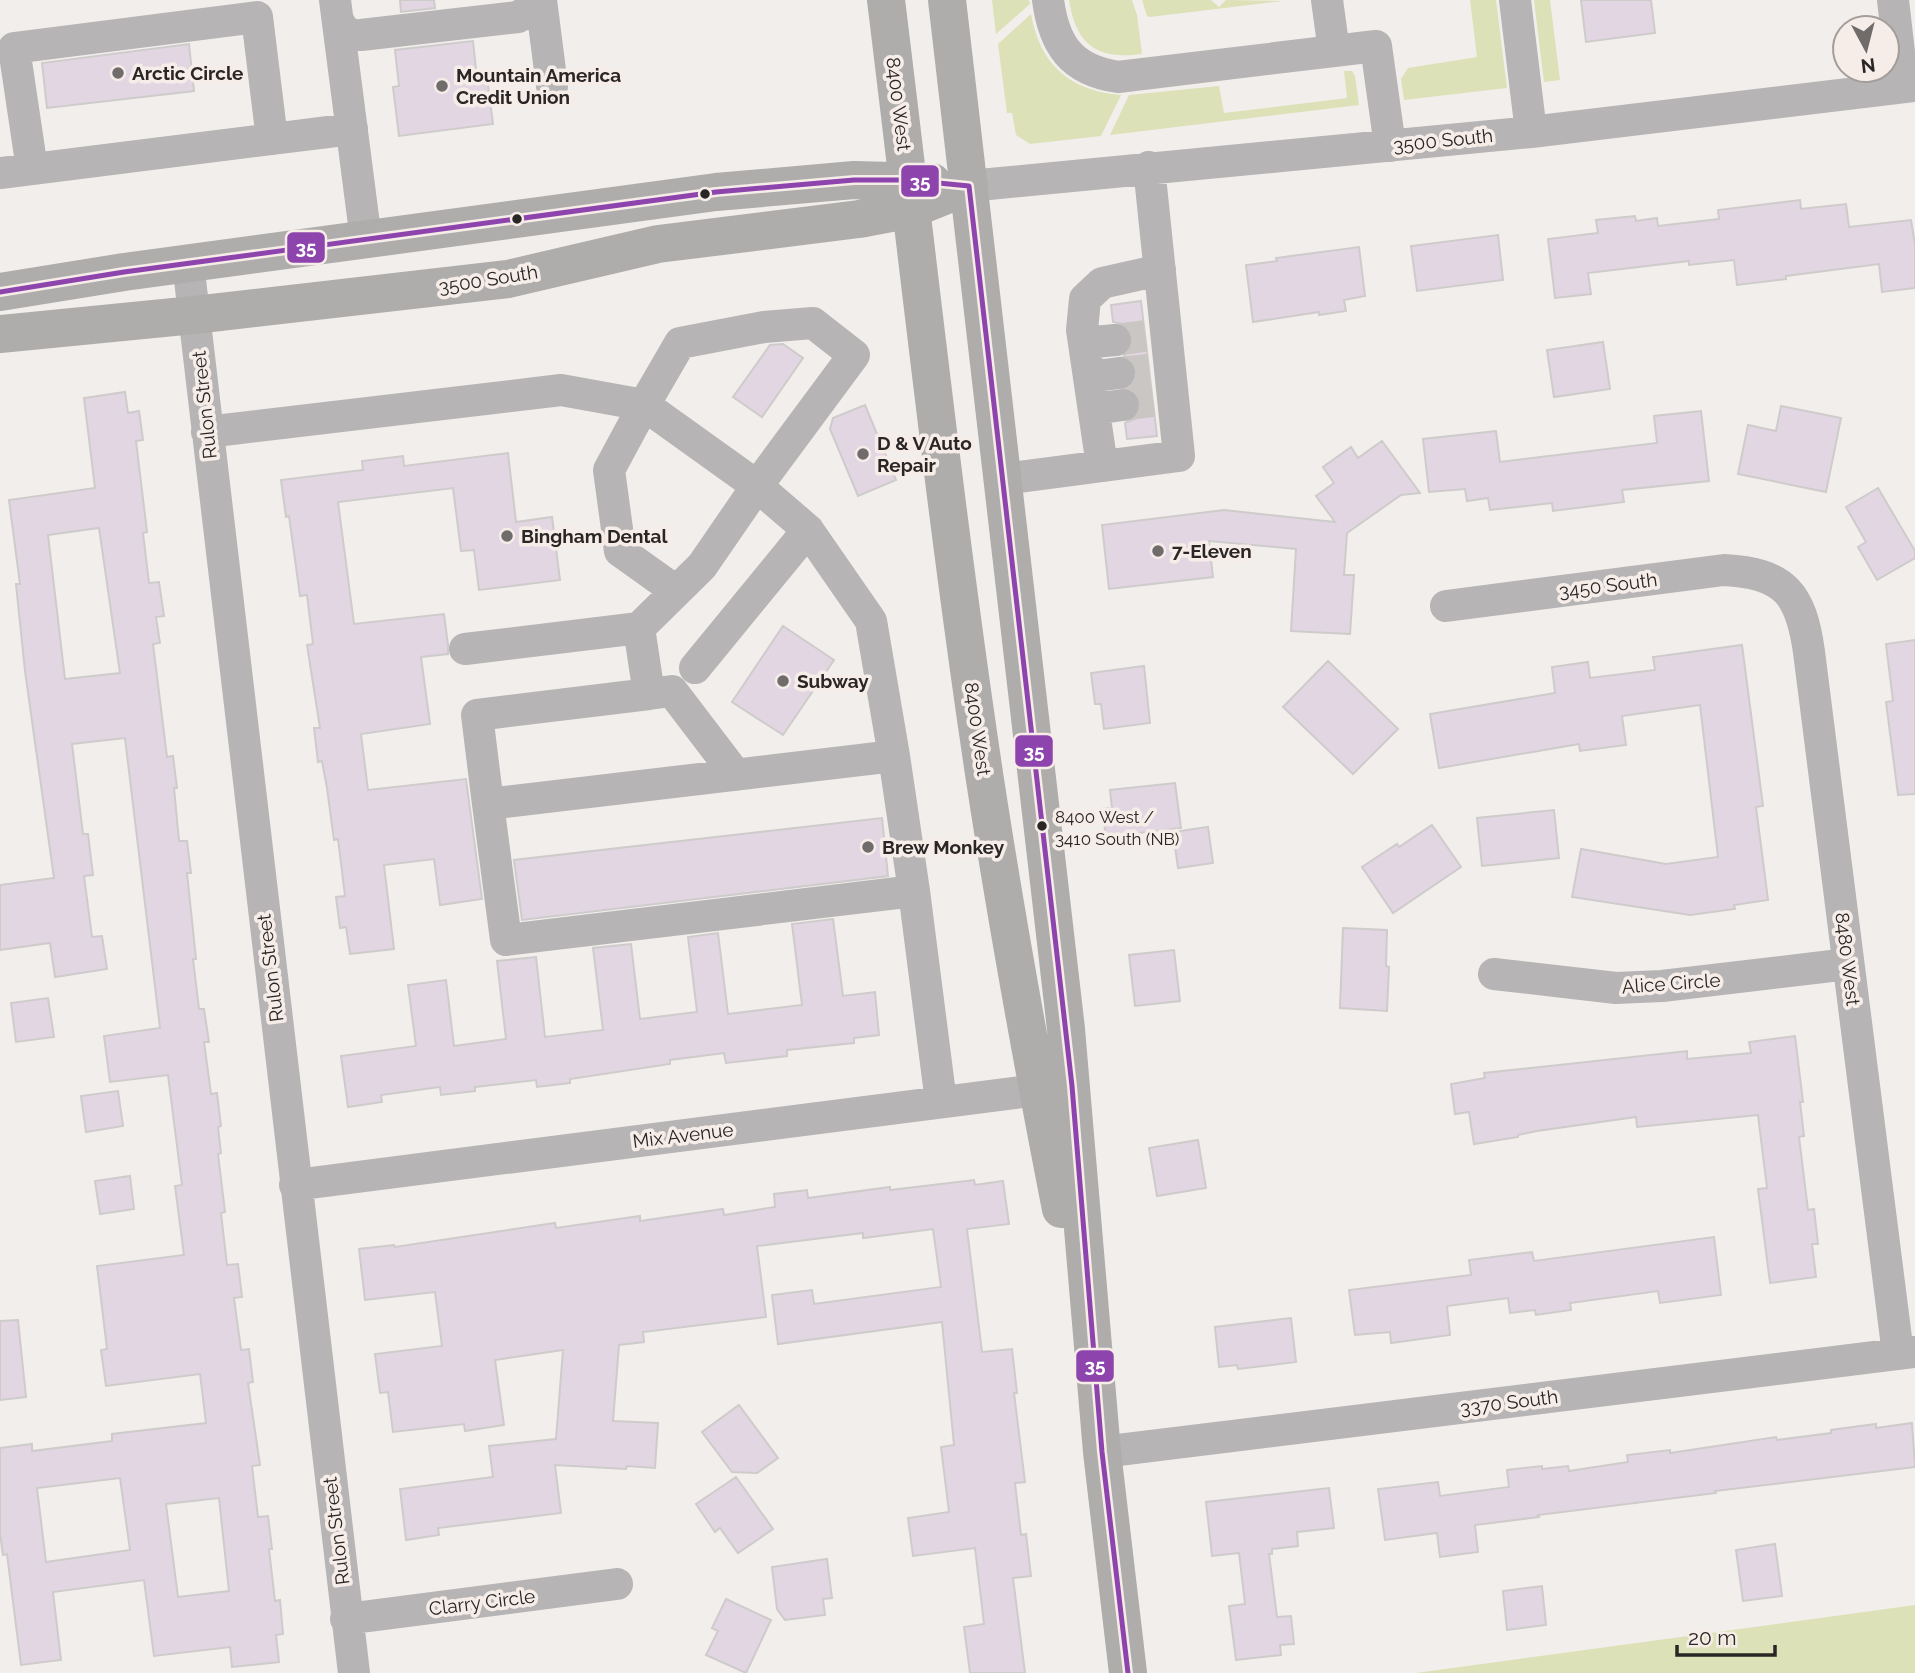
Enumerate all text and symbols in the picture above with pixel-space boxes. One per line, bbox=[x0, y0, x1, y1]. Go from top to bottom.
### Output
north arrow bbox=[1831, 14, 1901, 84]
text: N bbox=[1860, 54, 1877, 78]
street label: 8400 West bbox=[882, 56, 916, 153]
place label: Arctic Circle bbox=[132, 62, 243, 84]
place label: Mountain America Credit Union bbox=[456, 64, 621, 108]
marker: Arctic Circle bbox=[110, 65, 126, 81]
marker: Mountain America Credit Union bbox=[434, 78, 450, 94]
street label: 3500 South bbox=[1392, 124, 1494, 156]
line badge: 35 bbox=[900, 164, 940, 198]
text: 35 bbox=[909, 170, 931, 192]
unlabelled marker bbox=[698, 187, 712, 201]
unlabelled marker bbox=[510, 212, 524, 226]
line badge: 35 bbox=[286, 231, 326, 264]
text: 35 bbox=[295, 236, 317, 258]
street label: 3500 South bbox=[437, 260, 539, 298]
street label: Rulon Street bbox=[187, 349, 221, 460]
place label: D & V Auto Repair bbox=[877, 432, 972, 476]
marker: D & V Auto Repair bbox=[855, 446, 871, 462]
place label: Bingham Dental bbox=[521, 525, 669, 547]
marker: Bingham Dental bbox=[499, 528, 515, 544]
place label: 7-Eleven bbox=[1172, 540, 1252, 562]
marker: 7-Eleven bbox=[1150, 543, 1166, 559]
street label: 3450 South bbox=[1558, 568, 1658, 602]
place label: Subway bbox=[797, 670, 869, 692]
marker: Subway bbox=[775, 673, 791, 689]
street label: 8400 West bbox=[961, 681, 996, 778]
line badge: 35 bbox=[1014, 734, 1054, 768]
text: 35 bbox=[1023, 740, 1045, 762]
place label: 8400 West / 3410 South (NB) bbox=[1055, 807, 1179, 849]
marker: 8400 West / 3410 South (NB) bbox=[1035, 819, 1049, 833]
place label: Brew Monkey bbox=[882, 836, 1005, 858]
marker: Brew Monkey bbox=[860, 839, 876, 855]
street label: 8480 West bbox=[1831, 911, 1865, 1008]
street label: Rulon Street bbox=[252, 912, 288, 1023]
street label: Alice Circle bbox=[1621, 969, 1721, 997]
street label: Mix Avenue bbox=[631, 1118, 735, 1152]
line badge: 35 bbox=[1075, 1349, 1115, 1383]
text: 35 bbox=[1084, 1354, 1106, 1376]
street label: 3370 South bbox=[1459, 1385, 1559, 1419]
street label: Rulon Street bbox=[318, 1475, 354, 1586]
street label: Clarry Circle bbox=[428, 1585, 536, 1619]
scale bar bbox=[1677, 1614, 1775, 1658]
text: 20 m bbox=[1688, 1625, 1736, 1650]

